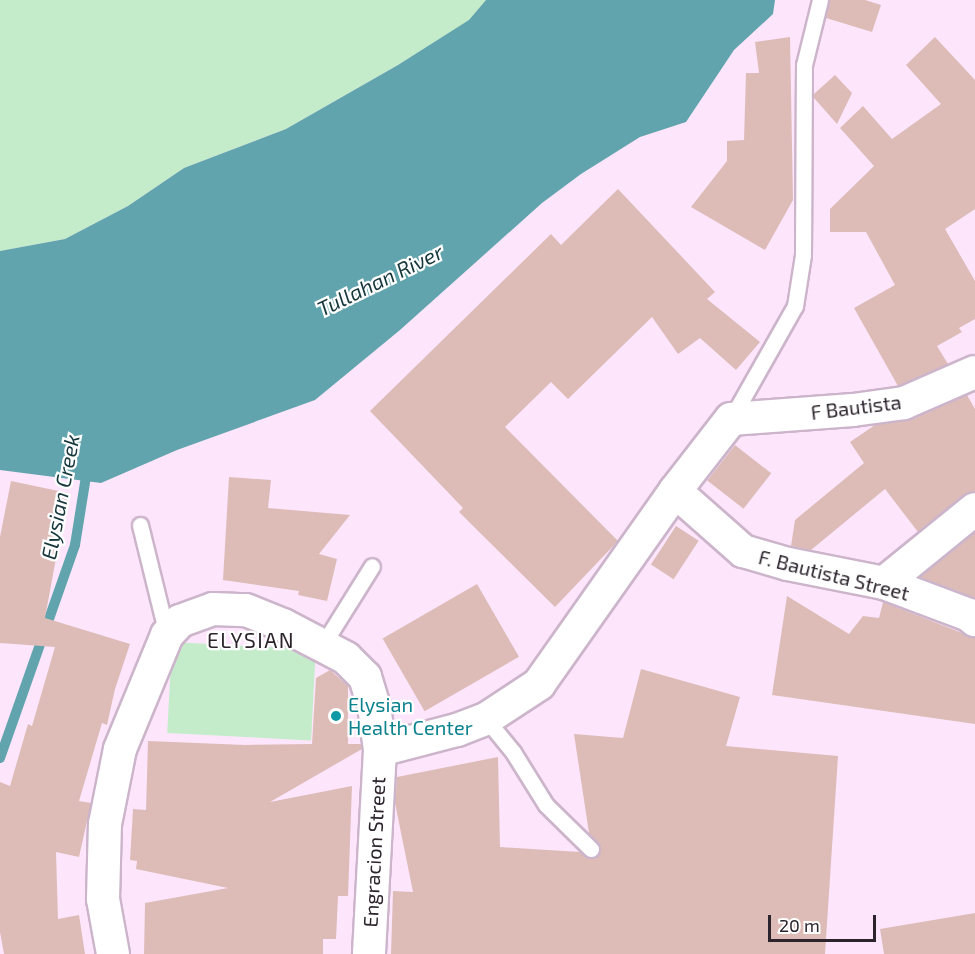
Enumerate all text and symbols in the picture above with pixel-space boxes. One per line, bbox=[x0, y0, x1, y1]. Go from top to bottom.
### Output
water label: Tullahan River bbox=[313, 239, 447, 321]
street label: F Bautista bbox=[809, 390, 903, 424]
water label: Elysian Creek bbox=[36, 432, 84, 562]
street label: F. Bautista Street bbox=[756, 545, 912, 605]
district label: ELYSIAN bbox=[207, 627, 295, 653]
place label: Elysian Health Center bbox=[348, 692, 473, 739]
marker: Elysian Health Center bbox=[329, 709, 343, 723]
street label: Engracion Street bbox=[358, 776, 390, 928]
scale bar bbox=[771, 903, 879, 941]
text: 20 m bbox=[779, 914, 820, 936]

